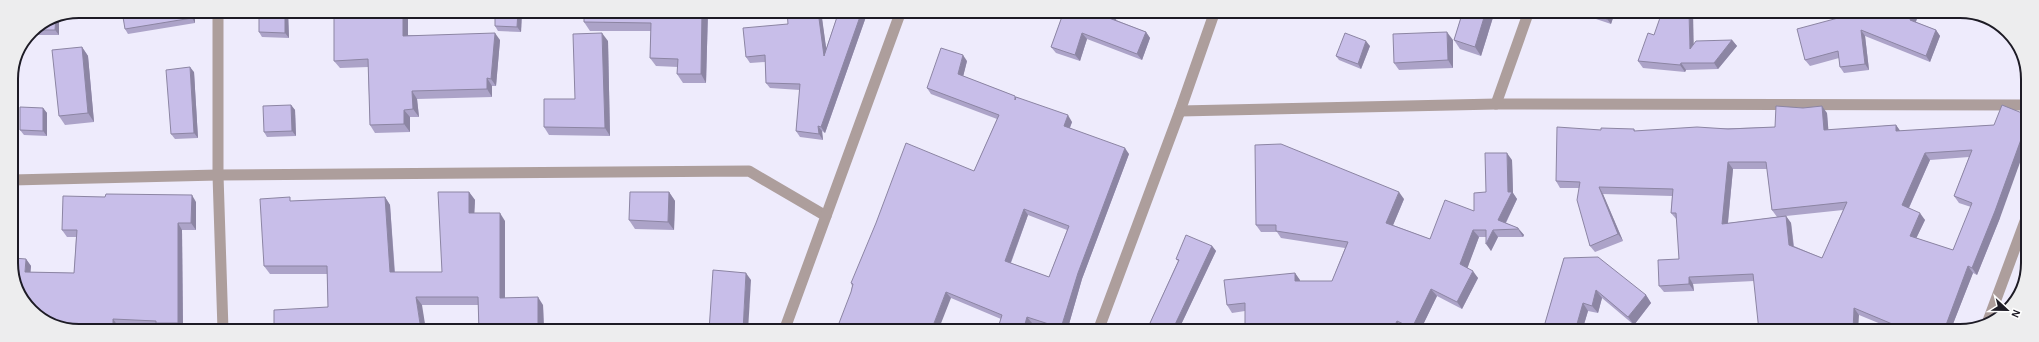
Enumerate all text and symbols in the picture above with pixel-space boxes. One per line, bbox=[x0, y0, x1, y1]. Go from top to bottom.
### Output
north arrow bbox=[1987, 290, 2027, 330]
text: N bbox=[2009, 308, 2022, 319]

